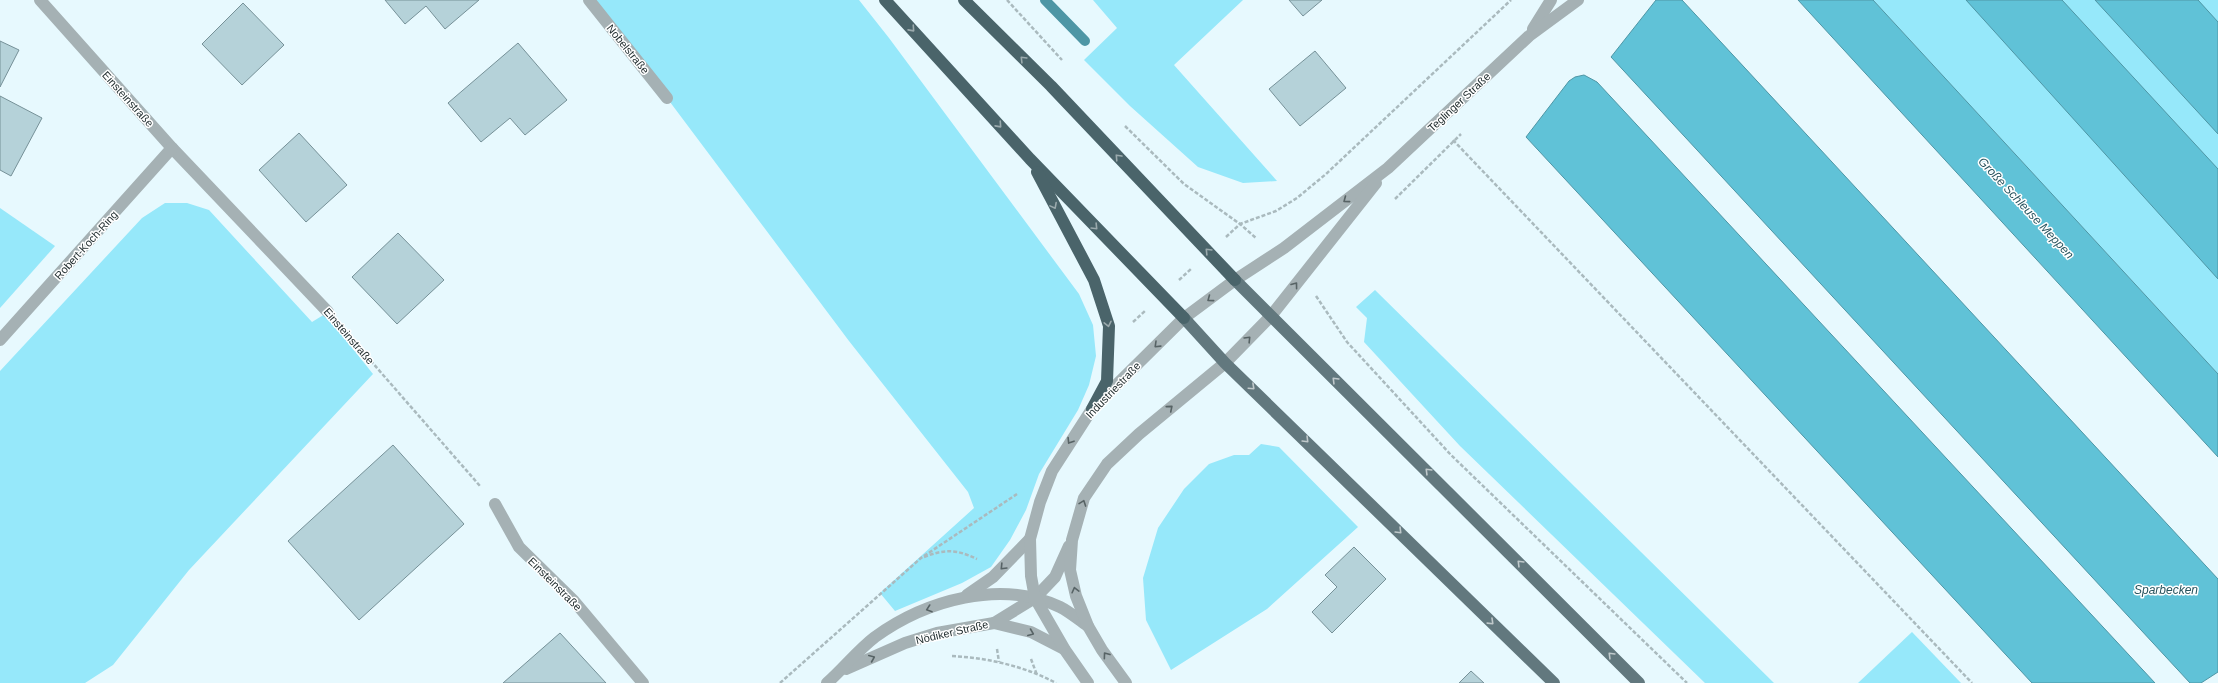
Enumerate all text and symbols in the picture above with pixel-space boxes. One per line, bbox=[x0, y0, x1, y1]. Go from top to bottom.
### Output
street label: Nobelstraße bbox=[604, 22, 652, 76]
one-way arrow bbox=[907, 24, 914, 32]
one-way arrow bbox=[1020, 56, 1028, 63]
street label: Einsteinstraße bbox=[100, 69, 156, 129]
street label: Teglinger Straße bbox=[1425, 70, 1493, 134]
one-way arrow bbox=[994, 120, 1002, 128]
water label: Große Schleuse Meppen bbox=[1975, 154, 2077, 262]
one-way arrow bbox=[1116, 155, 1123, 162]
one-way arrow bbox=[1343, 195, 1350, 202]
one-way arrow bbox=[1050, 201, 1057, 209]
street label: Robert-Koch-Ring bbox=[52, 208, 120, 282]
one-way arrow bbox=[1090, 223, 1097, 230]
one-way arrow bbox=[1206, 248, 1213, 256]
one-way arrow bbox=[1290, 282, 1297, 289]
one-way arrow bbox=[1207, 294, 1214, 301]
street label: Einsteinstraße bbox=[321, 306, 377, 366]
one-way arrow bbox=[1103, 320, 1111, 327]
one-way arrow bbox=[1243, 336, 1251, 344]
one-way arrow bbox=[1154, 340, 1162, 348]
street label: Industriestraße bbox=[1083, 359, 1143, 421]
one-way arrow bbox=[1332, 377, 1340, 385]
one-way arrow bbox=[1247, 383, 1255, 390]
one-way arrow bbox=[1165, 405, 1173, 412]
one-way arrow bbox=[1301, 435, 1309, 443]
one-way arrow bbox=[1067, 437, 1075, 444]
one-way arrow bbox=[1425, 469, 1433, 476]
one-way arrow bbox=[1079, 499, 1087, 506]
one-way arrow bbox=[1394, 526, 1402, 534]
street label: Einsteinstraße bbox=[526, 555, 584, 613]
one-way arrow bbox=[1517, 560, 1525, 568]
one-way arrow bbox=[1000, 562, 1008, 570]
water label: Sparbecken bbox=[2134, 583, 2198, 597]
one-way arrow bbox=[1071, 586, 1079, 593]
one-way arrow bbox=[926, 604, 933, 613]
one-way arrow bbox=[1486, 617, 1494, 625]
street label: Nödiker Straße bbox=[915, 618, 989, 646]
one-way arrow bbox=[1027, 628, 1034, 636]
one-way arrow bbox=[1609, 652, 1616, 660]
one-way arrow bbox=[1104, 653, 1111, 660]
one-way arrow bbox=[868, 655, 876, 663]

